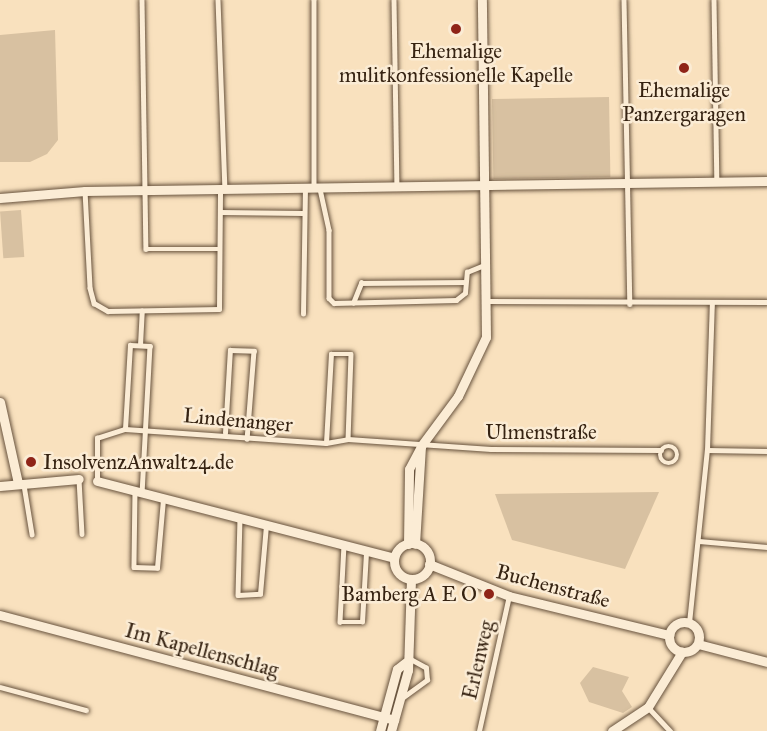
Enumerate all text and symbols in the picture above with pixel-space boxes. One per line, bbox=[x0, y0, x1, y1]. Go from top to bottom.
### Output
marker: Ehemalige mulitkonfessionelle Kapelle bbox=[449, 22, 463, 36]
place label: Ehemalige mulitkonfessionelle Kapelle bbox=[339, 38, 573, 88]
marker: Ehemalige Panzergaragen bbox=[677, 61, 691, 75]
place label: Ehemalige Panzergaragen bbox=[622, 77, 746, 127]
street label: Lindenanger bbox=[182, 403, 294, 437]
street label: Ulmenstraße bbox=[485, 419, 597, 445]
place label: InsolvenzAnwalt24.de bbox=[43, 449, 234, 475]
marker: InsolvenzAnwalt24.de bbox=[24, 455, 38, 469]
street label: Buchenstraße bbox=[493, 559, 613, 613]
place label: Bamberg A E O bbox=[341, 581, 477, 607]
marker: Bamberg A E O bbox=[482, 587, 496, 601]
street label: Im Kapellenschlag bbox=[122, 617, 282, 683]
street label: Erlenweg bbox=[457, 618, 499, 702]

